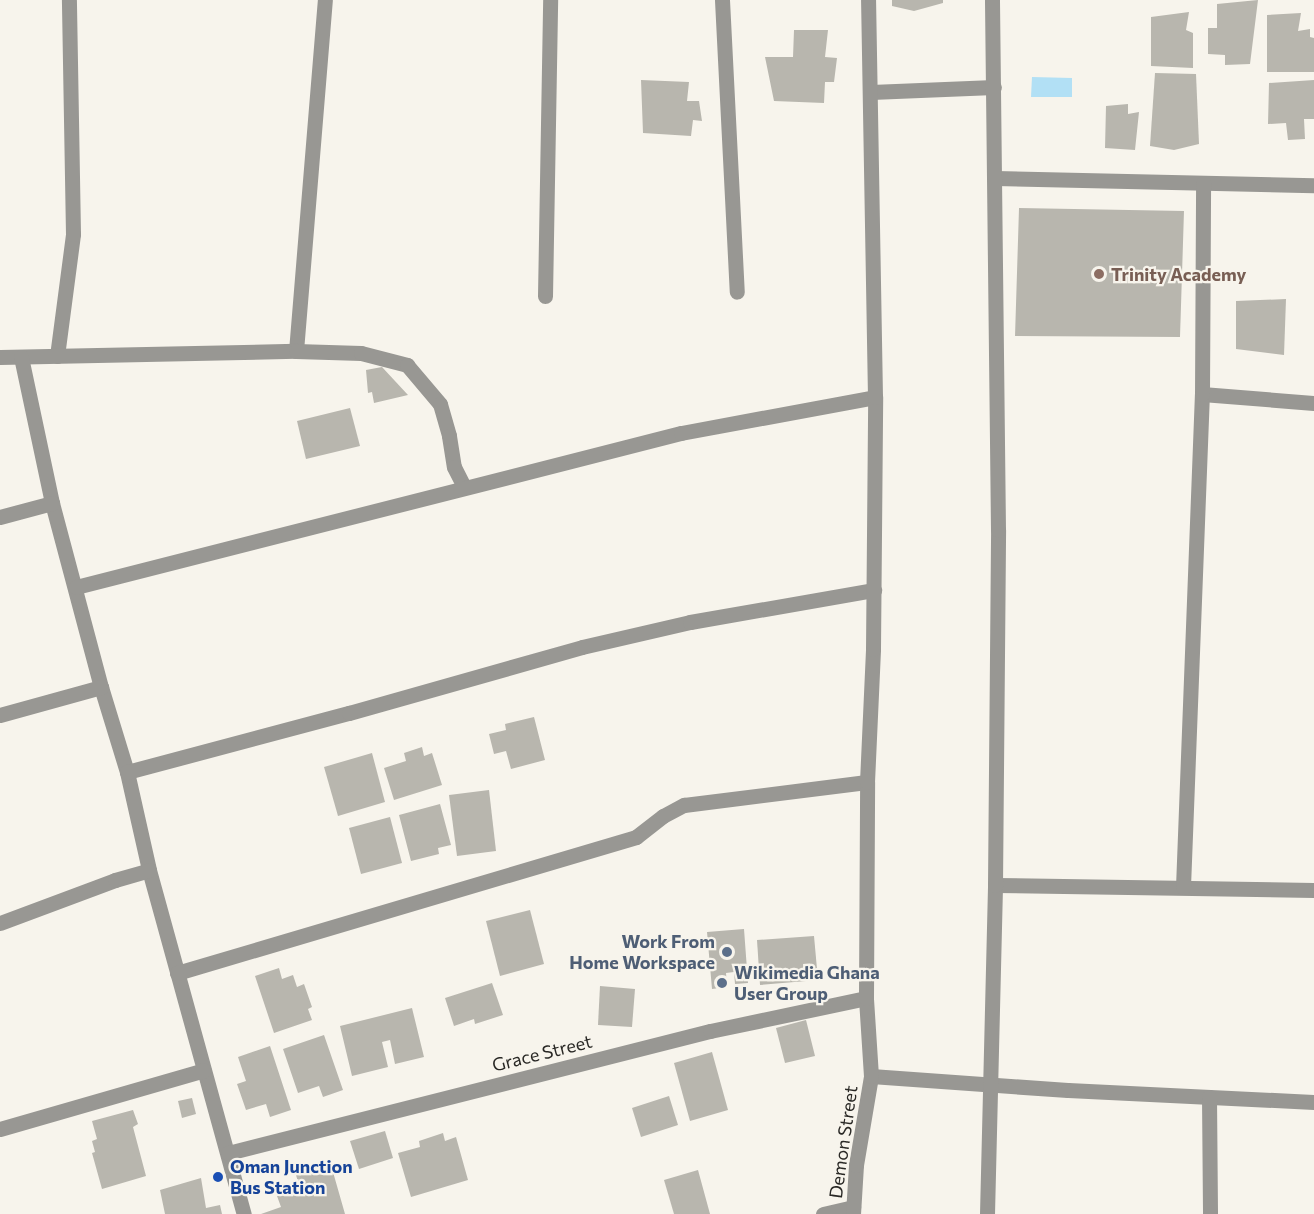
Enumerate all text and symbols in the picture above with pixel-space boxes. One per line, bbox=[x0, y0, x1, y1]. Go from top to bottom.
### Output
place label: Trinity Academy bbox=[1111, 263, 1246, 285]
marker: Trinity Academy bbox=[1092, 267, 1106, 281]
place label: Work From Home Workspace bbox=[569, 931, 715, 974]
marker: Work From Home Workspace bbox=[720, 945, 734, 959]
place label: Wikimedia Ghana User Group bbox=[734, 962, 880, 1004]
marker: Wikimedia Ghana User Group bbox=[715, 976, 729, 990]
street label: Grace Street bbox=[490, 1030, 594, 1076]
street label: Demon Street bbox=[824, 1084, 862, 1200]
place label: Oman Junction Bus Station bbox=[230, 1156, 353, 1198]
marker: Oman Junction Bus Station bbox=[211, 1170, 225, 1184]

